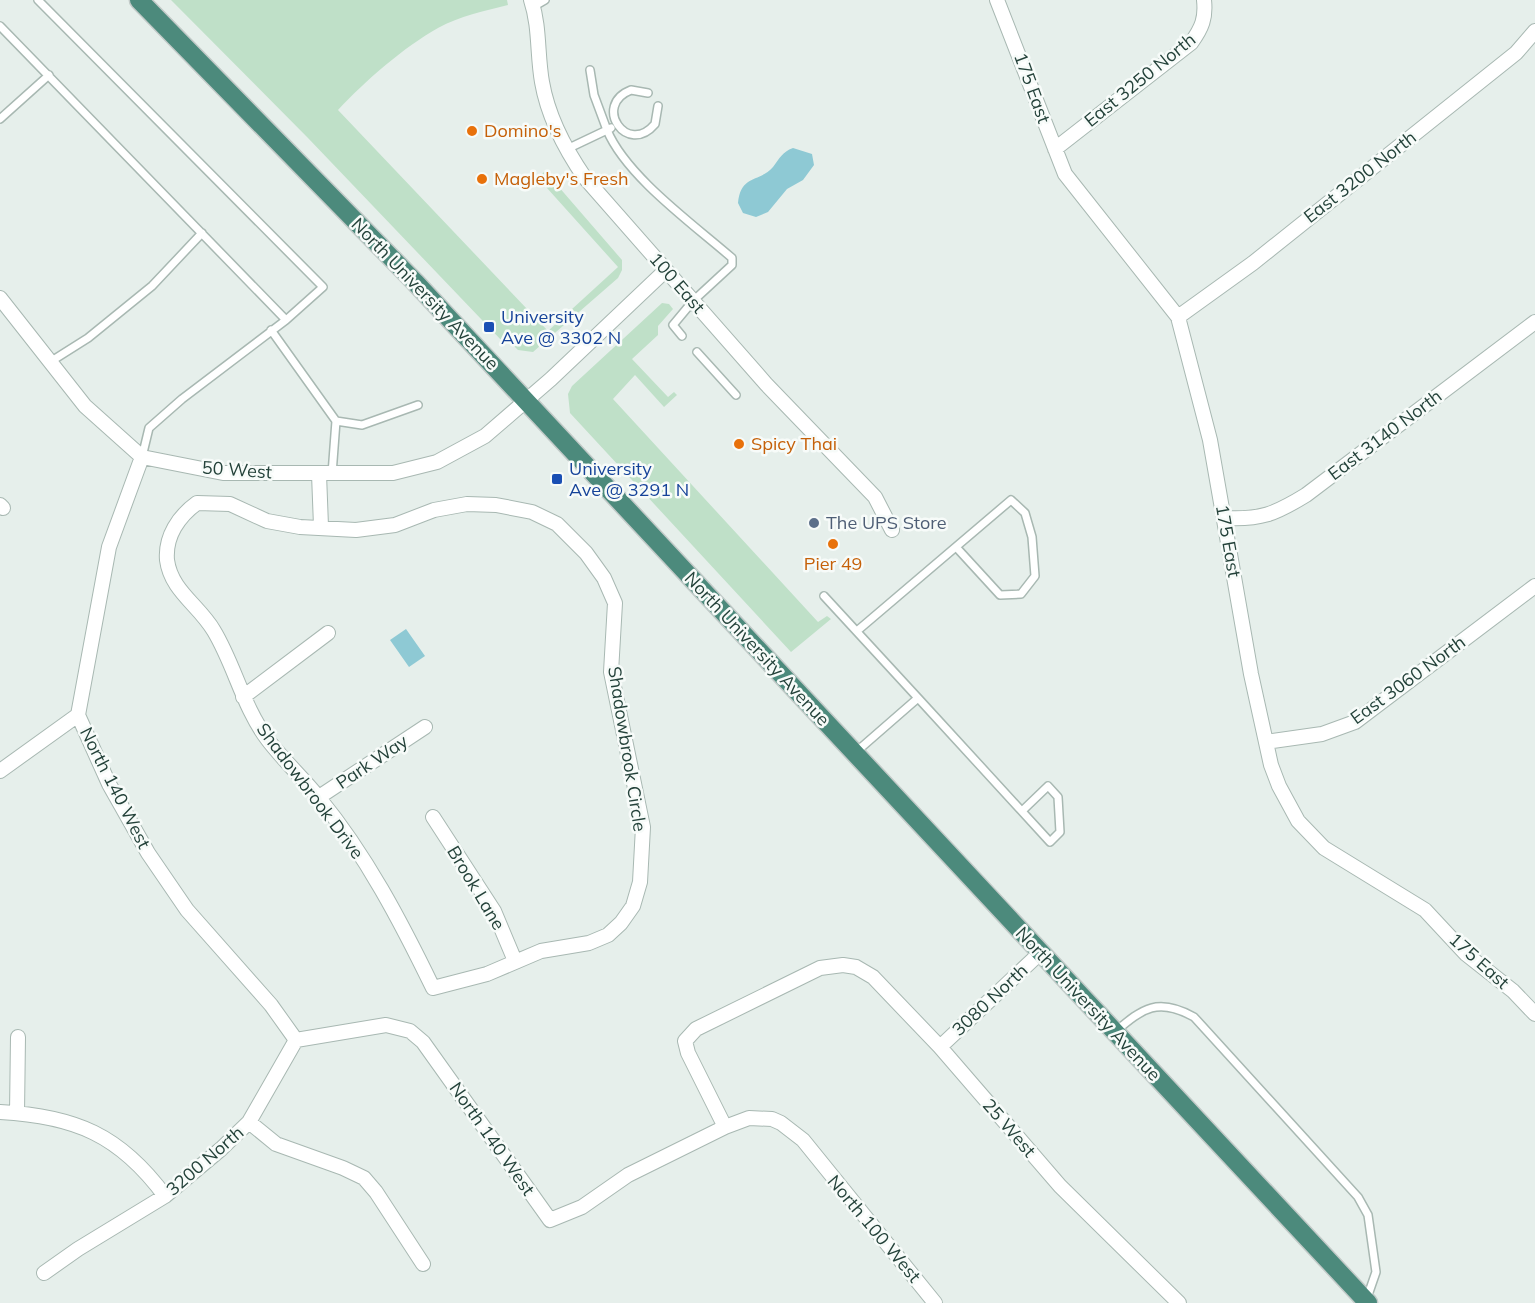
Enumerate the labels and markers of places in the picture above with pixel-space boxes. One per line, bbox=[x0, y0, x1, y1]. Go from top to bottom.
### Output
place label: Domino's bbox=[484, 119, 562, 142]
marker: Domino's bbox=[465, 124, 479, 138]
place label: Magleby's Fresh bbox=[494, 167, 629, 190]
marker: Magleby's Fresh bbox=[475, 172, 489, 186]
place label: University Ave @ 3302 N bbox=[501, 305, 621, 349]
marker: University Ave @ 3302 N bbox=[482, 320, 496, 334]
place label: Spicy Thai bbox=[751, 432, 837, 455]
marker: Spicy Thai bbox=[732, 437, 746, 451]
place label: University Ave @ 3291 N bbox=[569, 457, 689, 501]
marker: University Ave @ 3291 N bbox=[550, 472, 564, 486]
place label: The UPS Store bbox=[826, 511, 947, 534]
marker: The UPS Store bbox=[807, 516, 821, 530]
marker: Pier 49 bbox=[826, 537, 840, 551]
place label: Pier 49 bbox=[804, 552, 862, 575]

